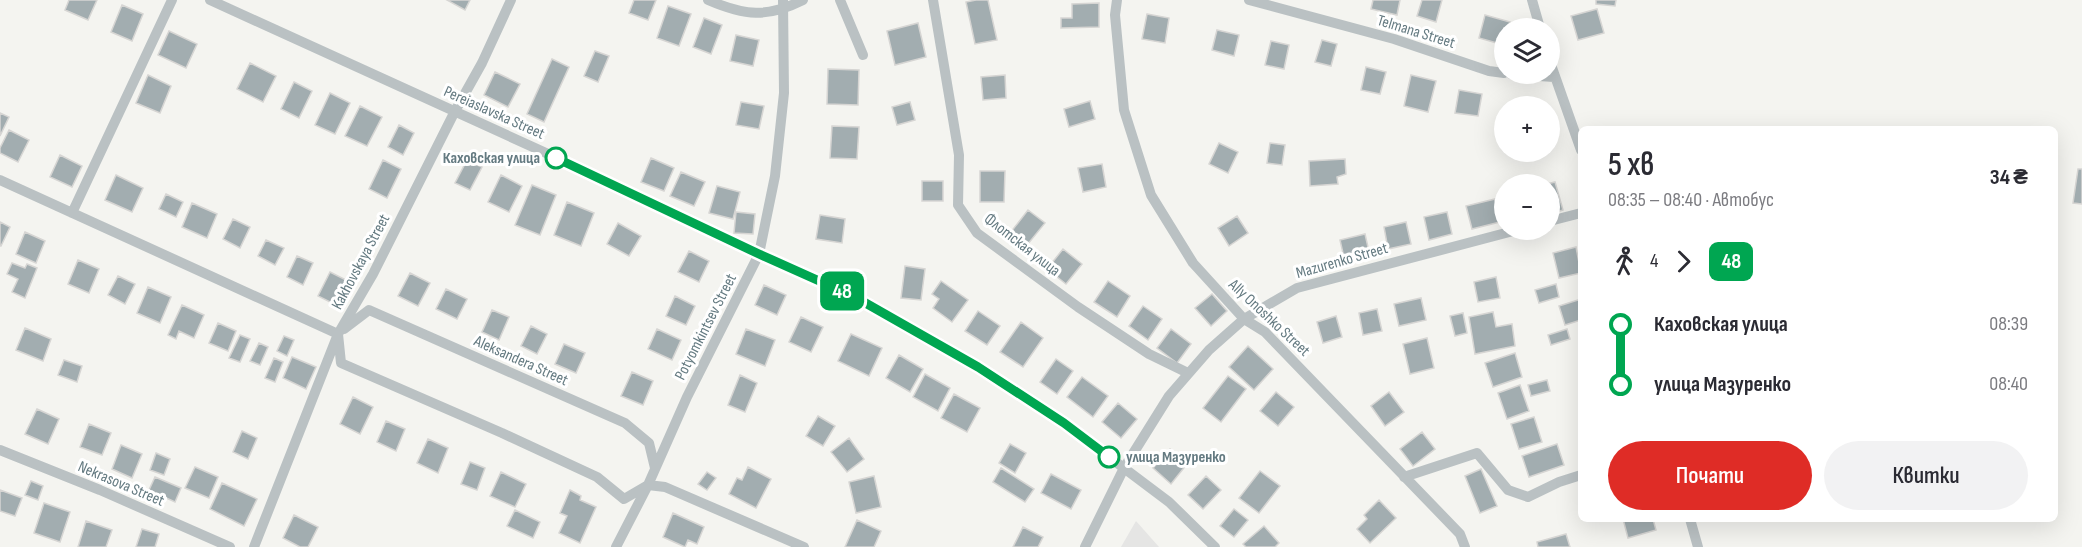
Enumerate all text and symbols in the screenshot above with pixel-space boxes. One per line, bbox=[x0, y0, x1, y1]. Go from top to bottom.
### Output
street label: Telmana Street bbox=[1375, 11, 1457, 53]
map controls bbox=[1494, 18, 1560, 240]
button: layers bbox=[1494, 18, 1560, 84]
street label: Pereiaslavska Street bbox=[441, 82, 547, 144]
button: + bbox=[1494, 96, 1560, 162]
text: 5 хв bbox=[1608, 145, 1654, 185]
marker: Каховская улица bbox=[545, 147, 567, 169]
place label: Каховская улица bbox=[443, 149, 540, 168]
text: 34 ₴ bbox=[1990, 164, 2028, 191]
button: − bbox=[1494, 174, 1560, 240]
text: 08:35 – 08:40 · Автобус bbox=[1608, 188, 1774, 212]
street label: Флотская улица bbox=[980, 209, 1064, 281]
street label: Kakhovskaya Street bbox=[328, 211, 394, 313]
street label: Mazurenko Street bbox=[1294, 239, 1390, 283]
icon: walk bbox=[1608, 245, 1641, 278]
icon: forward bbox=[1667, 245, 1700, 278]
text: 4 bbox=[1650, 249, 1658, 273]
text: 48 bbox=[1721, 249, 1741, 274]
street label: Potyomkintsev Street bbox=[671, 271, 741, 383]
line badge: 48 bbox=[815, 272, 869, 310]
street label: Ally Onoshko Street bbox=[1224, 275, 1314, 361]
text: 48 bbox=[832, 279, 852, 304]
text: Каховская улица bbox=[1654, 311, 1788, 338]
text: 08:39 bbox=[1989, 312, 2028, 336]
street label: Aleksandera Street bbox=[470, 331, 571, 390]
text: улица Мазуренко bbox=[1654, 371, 1791, 398]
text: 08:40 bbox=[1989, 372, 2028, 396]
button: Почати bbox=[1608, 441, 1812, 510]
button: Квитки bbox=[1824, 441, 2028, 510]
marker: улица Мазуренко bbox=[1098, 446, 1120, 468]
place label: улица Мазуренко bbox=[1126, 448, 1226, 467]
street label: Nekrasova Street bbox=[75, 457, 167, 511]

